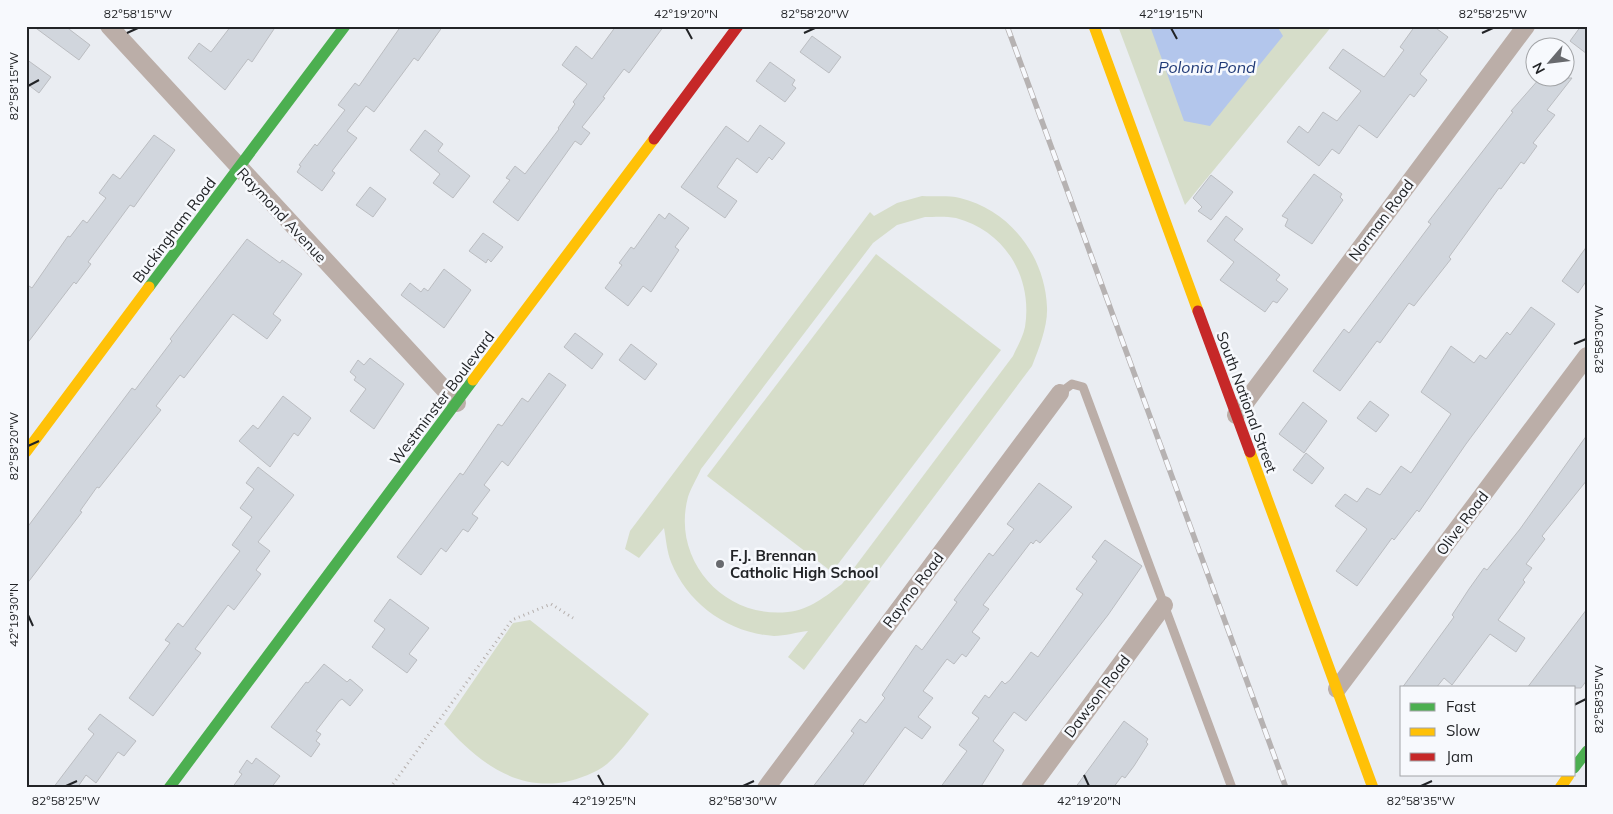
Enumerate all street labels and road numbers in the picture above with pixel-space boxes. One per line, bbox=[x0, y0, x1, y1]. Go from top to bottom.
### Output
street label: Raymond Avenue bbox=[233, 164, 331, 266]
street label: Buckingham Road bbox=[128, 174, 220, 286]
street label: Norman Road bbox=[1344, 176, 1418, 264]
street label: Westminster Boulevard bbox=[386, 327, 498, 469]
street label: South National Street bbox=[1213, 329, 1281, 475]
street label: Olive Road bbox=[1432, 487, 1492, 559]
street label: Raymo Road bbox=[878, 548, 948, 632]
street label: Dawson Road bbox=[1060, 651, 1134, 741]

